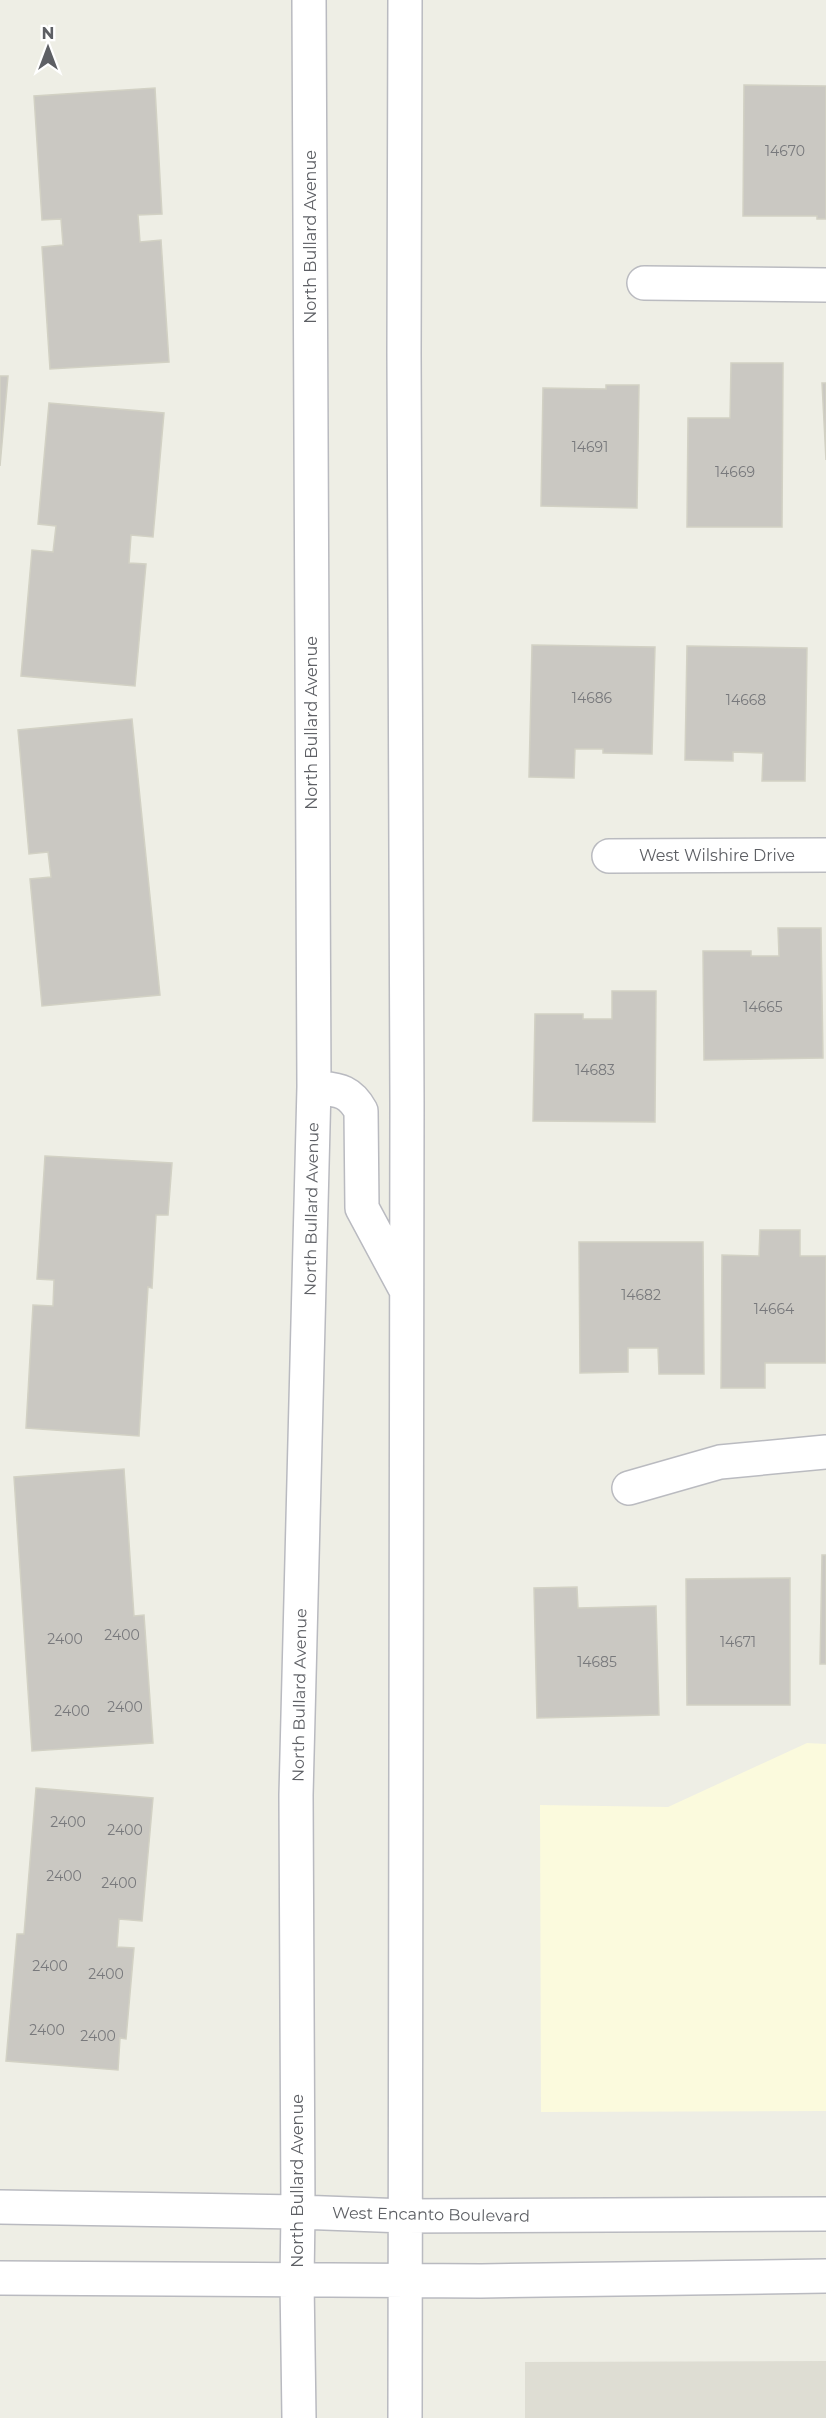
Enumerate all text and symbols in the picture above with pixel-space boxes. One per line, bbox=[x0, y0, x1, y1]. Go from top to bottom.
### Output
north arrow bbox=[18, 18, 78, 78]
text: N bbox=[42, 24, 54, 43]
house number: 14670 bbox=[765, 142, 805, 160]
street label: North Bullard Avenue bbox=[301, 150, 320, 324]
house number: 14691 bbox=[572, 438, 608, 456]
house number: 14669 bbox=[715, 463, 755, 481]
street label: North Bullard Avenue bbox=[302, 636, 321, 810]
house number: 14686 bbox=[572, 689, 613, 707]
house number: 14668 bbox=[726, 691, 766, 709]
street label: West Wilshire Drive bbox=[639, 846, 795, 865]
house number: 14665 bbox=[743, 998, 783, 1016]
house number: 14683 bbox=[575, 1061, 615, 1079]
street label: North Bullard Avenue bbox=[300, 1122, 323, 1296]
house number: 14682 bbox=[621, 1286, 661, 1304]
house number: 14664 bbox=[754, 1300, 795, 1318]
street label: North Bullard Avenue bbox=[288, 1608, 311, 1782]
house number: 2400 bbox=[104, 1626, 140, 1644]
house number: 2400 bbox=[47, 1630, 83, 1648]
house number: 14671 bbox=[720, 1633, 756, 1651]
house number: 14685 bbox=[577, 1653, 617, 1671]
house number: 2400 bbox=[107, 1698, 143, 1716]
house number: 2400 bbox=[54, 1702, 90, 1720]
house number: 2400 bbox=[50, 1813, 86, 1831]
house number: 2400 bbox=[107, 1821, 143, 1839]
house number: 2400 bbox=[46, 1867, 82, 1885]
house number: 2400 bbox=[101, 1874, 137, 1892]
house number: 2400 bbox=[32, 1957, 68, 1975]
house number: 2400 bbox=[88, 1965, 124, 1983]
house number: 2400 bbox=[29, 2021, 65, 2039]
house number: 2400 bbox=[80, 2027, 116, 2045]
street label: North Bullard Avenue bbox=[288, 2094, 307, 2268]
street label: West Encanto Boulevard bbox=[332, 2203, 530, 2226]

